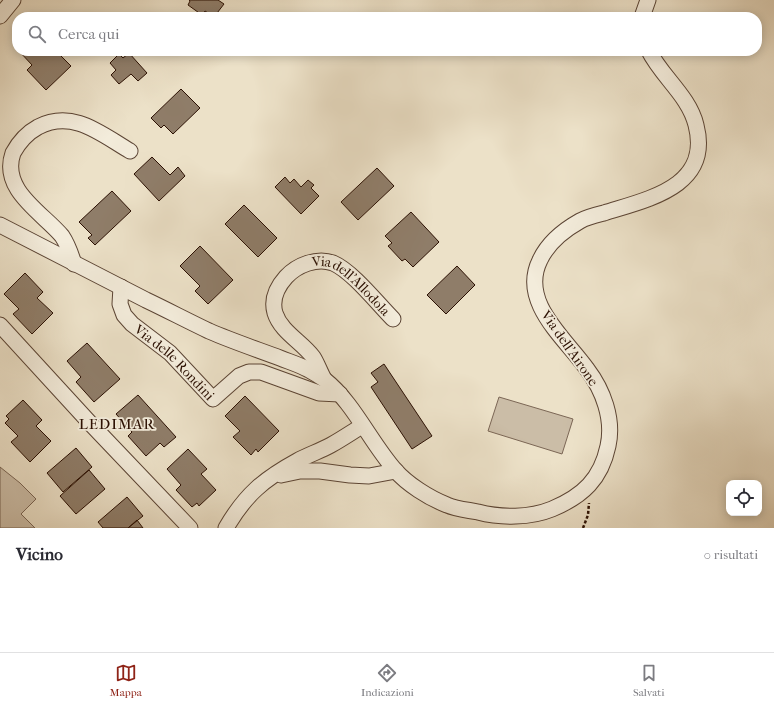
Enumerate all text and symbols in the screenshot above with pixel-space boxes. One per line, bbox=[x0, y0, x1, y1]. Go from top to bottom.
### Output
search box bbox=[12, 12, 762, 56]
icon: search bbox=[26, 23, 48, 45]
text: Cerca qui bbox=[58, 25, 119, 43]
street label: Via dell'Allodola bbox=[310, 253, 394, 320]
street label: Via dell'Airone bbox=[537, 306, 602, 389]
street label: Via delle Rondini bbox=[130, 320, 218, 404]
district label: LEDIMAR bbox=[79, 415, 155, 433]
map controls bbox=[726, 480, 762, 516]
button: locate bbox=[726, 480, 762, 516]
text: Vicino bbox=[16, 544, 63, 564]
text: 0 risultati bbox=[704, 547, 758, 562]
tab: Mappa bbox=[110, 662, 142, 699]
tab: Indicazioni bbox=[361, 662, 414, 699]
tab: Salvati bbox=[633, 662, 664, 699]

